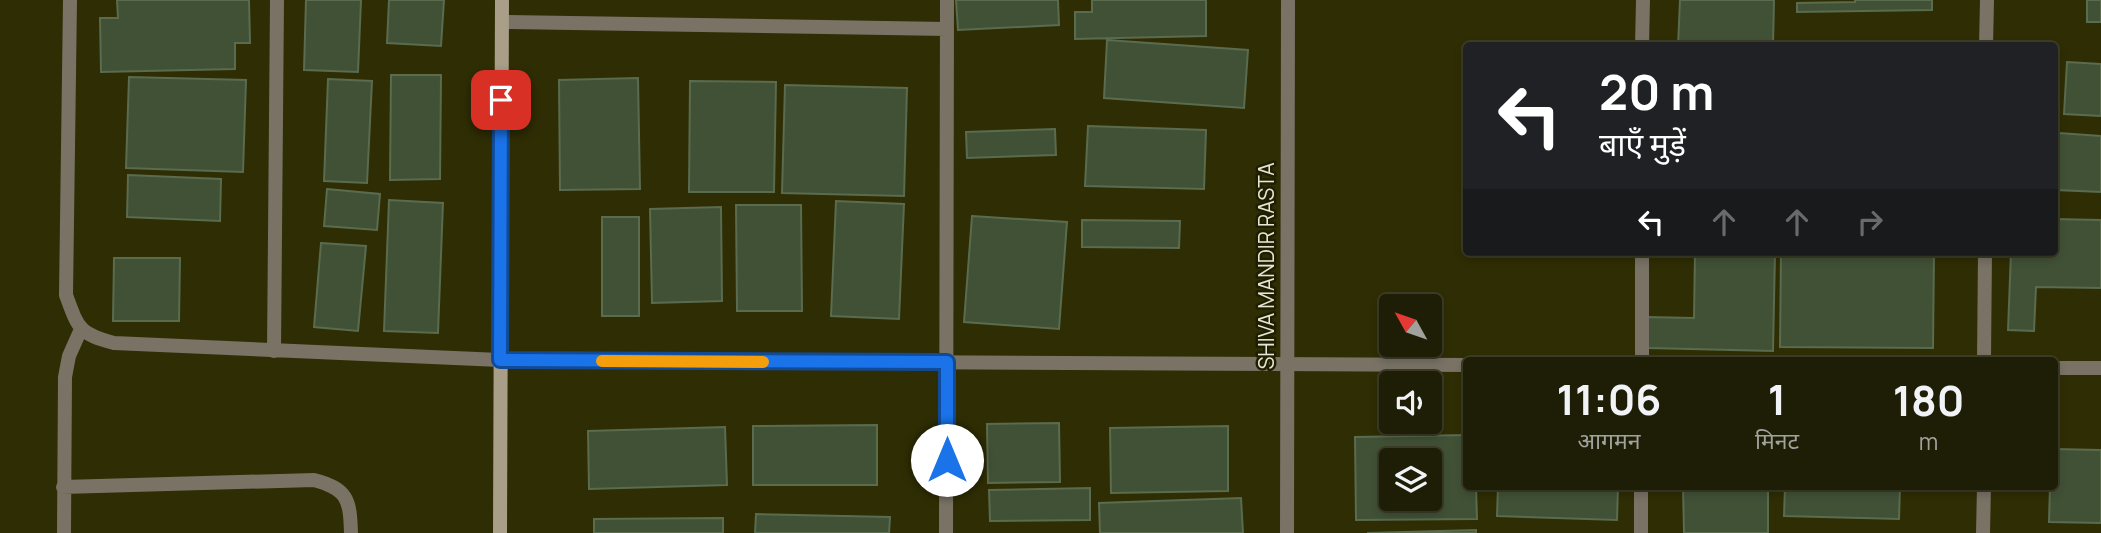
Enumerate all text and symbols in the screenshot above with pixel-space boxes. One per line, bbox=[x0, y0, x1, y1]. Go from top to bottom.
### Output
text: 20 m bbox=[1599, 58, 1714, 125]
pin bbox=[471, 70, 531, 130]
icon: left bbox=[1484, 70, 1575, 161]
icon: arrive bbox=[482, 81, 520, 119]
text: बाएँ मुड़ें bbox=[1599, 122, 1686, 166]
street label: SHIVA MANDIR RASTA bbox=[1252, 162, 1280, 370]
icon: left bbox=[1632, 203, 1670, 241]
icon: ahead bbox=[1705, 203, 1743, 241]
icon: ahead bbox=[1778, 203, 1816, 241]
icon: right bbox=[1851, 203, 1889, 241]
north arrow bbox=[1379, 294, 1442, 357]
map controls bbox=[1379, 294, 1442, 511]
text: 11:06 bbox=[1557, 370, 1661, 428]
text: 1 bbox=[1768, 370, 1786, 428]
button: sound bbox=[1379, 371, 1442, 434]
text: 180 bbox=[1893, 371, 1964, 429]
position arrow bbox=[910, 423, 984, 497]
text: आगमन bbox=[1578, 424, 1641, 456]
text: मिनट bbox=[1755, 424, 1799, 456]
text: m bbox=[1919, 425, 1938, 457]
button: layers bbox=[1379, 448, 1442, 511]

